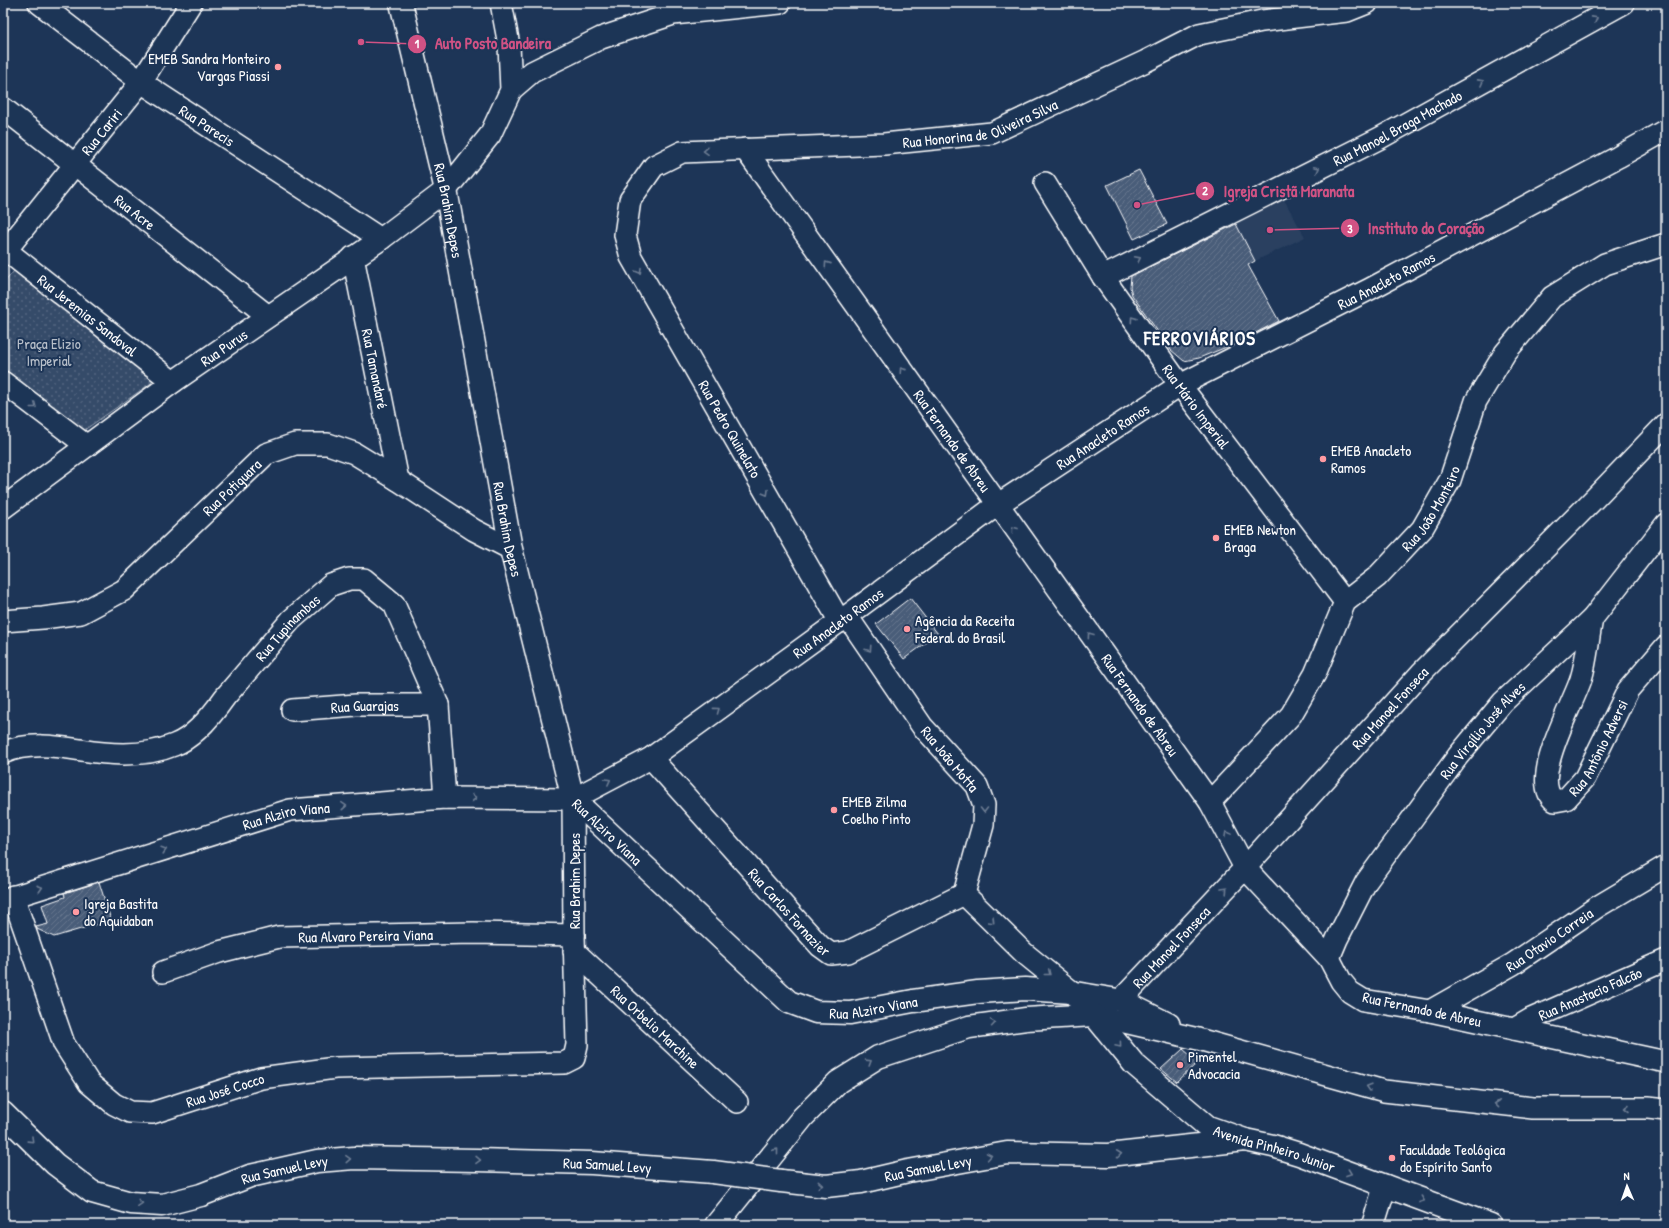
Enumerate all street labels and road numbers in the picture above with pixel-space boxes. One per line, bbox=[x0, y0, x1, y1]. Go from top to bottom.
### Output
street label: Rua Manoel Braga Machado bbox=[1329, 84, 1465, 171]
street label: Rua Honorina de Oliveira Silva bbox=[901, 93, 1061, 153]
street label: Rua Parecis bbox=[175, 99, 239, 151]
street label: Rua Cariri bbox=[76, 104, 127, 159]
street label: Rua Brahim Depes bbox=[429, 161, 469, 260]
street label: Rua Acre bbox=[110, 189, 160, 235]
street label: Rua Anacleto Ramos bbox=[1334, 246, 1439, 314]
street label: Rua Jeremias Sandoval bbox=[34, 269, 142, 361]
street label: Rua Purus bbox=[196, 323, 252, 371]
street label: Rua Tamandaré bbox=[357, 327, 394, 411]
street label: Rua Mário Imperial bbox=[1158, 360, 1235, 453]
street label: Rua Pedro Quinelato bbox=[694, 376, 766, 482]
street label: Rua Fernando de Abreu bbox=[909, 385, 996, 496]
street label: Rua Anacleto Ramos bbox=[1052, 398, 1153, 474]
street label: Rua Potiguara bbox=[197, 454, 266, 520]
street label: Rua João Monteiro bbox=[1396, 463, 1464, 555]
street label: Rua Brahim Depes bbox=[489, 480, 528, 579]
street label: Rua Anacleto Ramos bbox=[788, 582, 887, 663]
street label: Rua Tupinambas bbox=[250, 589, 324, 665]
street label: Rua Fernando de Abreu bbox=[1097, 649, 1184, 760]
street label: Rua Manoel Fonseca bbox=[1347, 661, 1433, 754]
street label: Rua Virgílio José Alves bbox=[1434, 676, 1530, 783]
street label: Rua Guarajas bbox=[330, 695, 399, 717]
street label: Rua Antônio Adversi bbox=[1563, 696, 1632, 801]
street label: Rua João Motta bbox=[916, 722, 984, 797]
street label: Rua Alziro Viana bbox=[568, 793, 647, 870]
street label: Rua Alziro Viana bbox=[240, 796, 330, 835]
street label: Rua Brahim Depes bbox=[564, 833, 585, 929]
street label: Rua Carlos Fornazier bbox=[744, 863, 835, 961]
street label: Rua Manoel Fonseca bbox=[1127, 901, 1215, 992]
street label: Rua Otavio Correia bbox=[1502, 902, 1597, 977]
street label: Rua Alvaro Pereira Viana bbox=[298, 923, 433, 947]
street label: Rua Anastacio Falcão bbox=[1535, 961, 1645, 1025]
street label: Rua Orbelio Marchine bbox=[606, 980, 704, 1073]
street label: Rua Fernando de Abreu bbox=[1361, 986, 1483, 1032]
street label: Rua Alziro Viana bbox=[829, 990, 919, 1024]
street label: Rua José Cocco bbox=[183, 1067, 267, 1112]
street label: Avenida Pinheiro Junior bbox=[1211, 1119, 1339, 1177]
street label: Rua Samuel Levy bbox=[882, 1149, 973, 1187]
street label: Rua Samuel Levy bbox=[238, 1150, 329, 1189]
street label: Rua Samuel Levy bbox=[563, 1152, 652, 1178]

